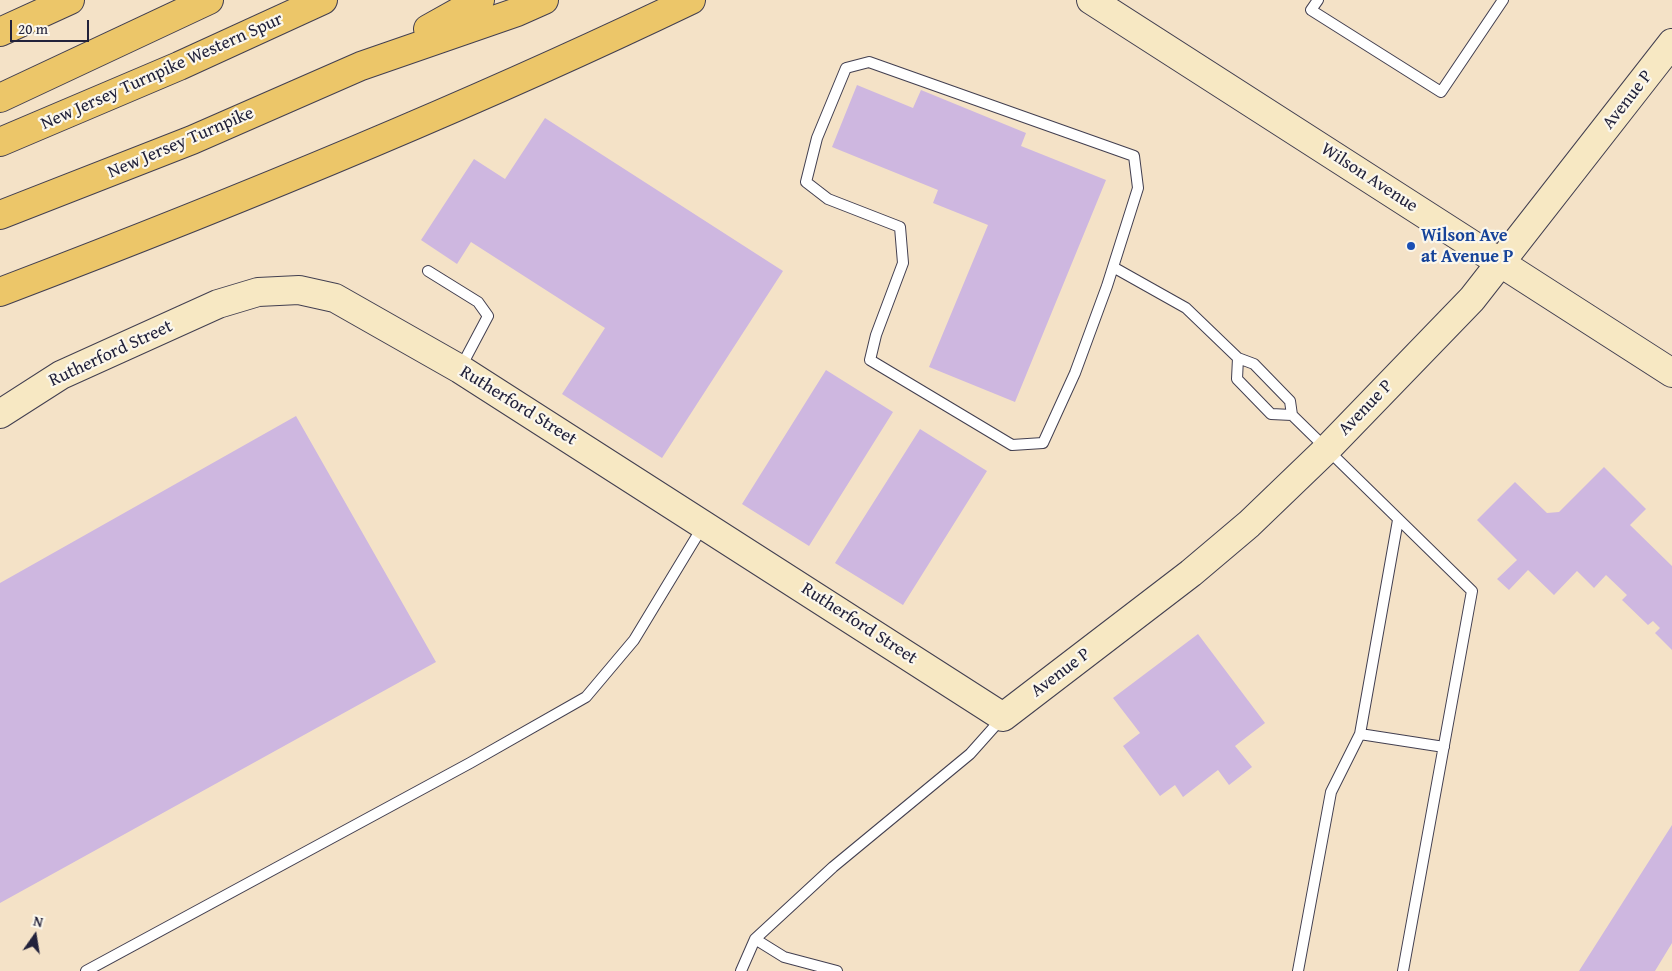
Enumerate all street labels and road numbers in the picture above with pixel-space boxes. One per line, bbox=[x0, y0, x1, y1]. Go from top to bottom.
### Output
street label: New Jersey Turnpike Western Spur bbox=[38, 9, 286, 135]
street label: Avenue P bbox=[1598, 66, 1658, 134]
street label: New Jersey Turnpike bbox=[105, 103, 257, 183]
street label: Wilson Avenue bbox=[1317, 139, 1421, 217]
street label: Rutherford Street bbox=[46, 316, 176, 392]
street label: Rutherford Street bbox=[456, 361, 580, 451]
street label: Avenue P bbox=[1334, 376, 1398, 440]
street label: Rutherford Street bbox=[797, 579, 921, 669]
street label: Avenue P bbox=[1027, 644, 1095, 702]

